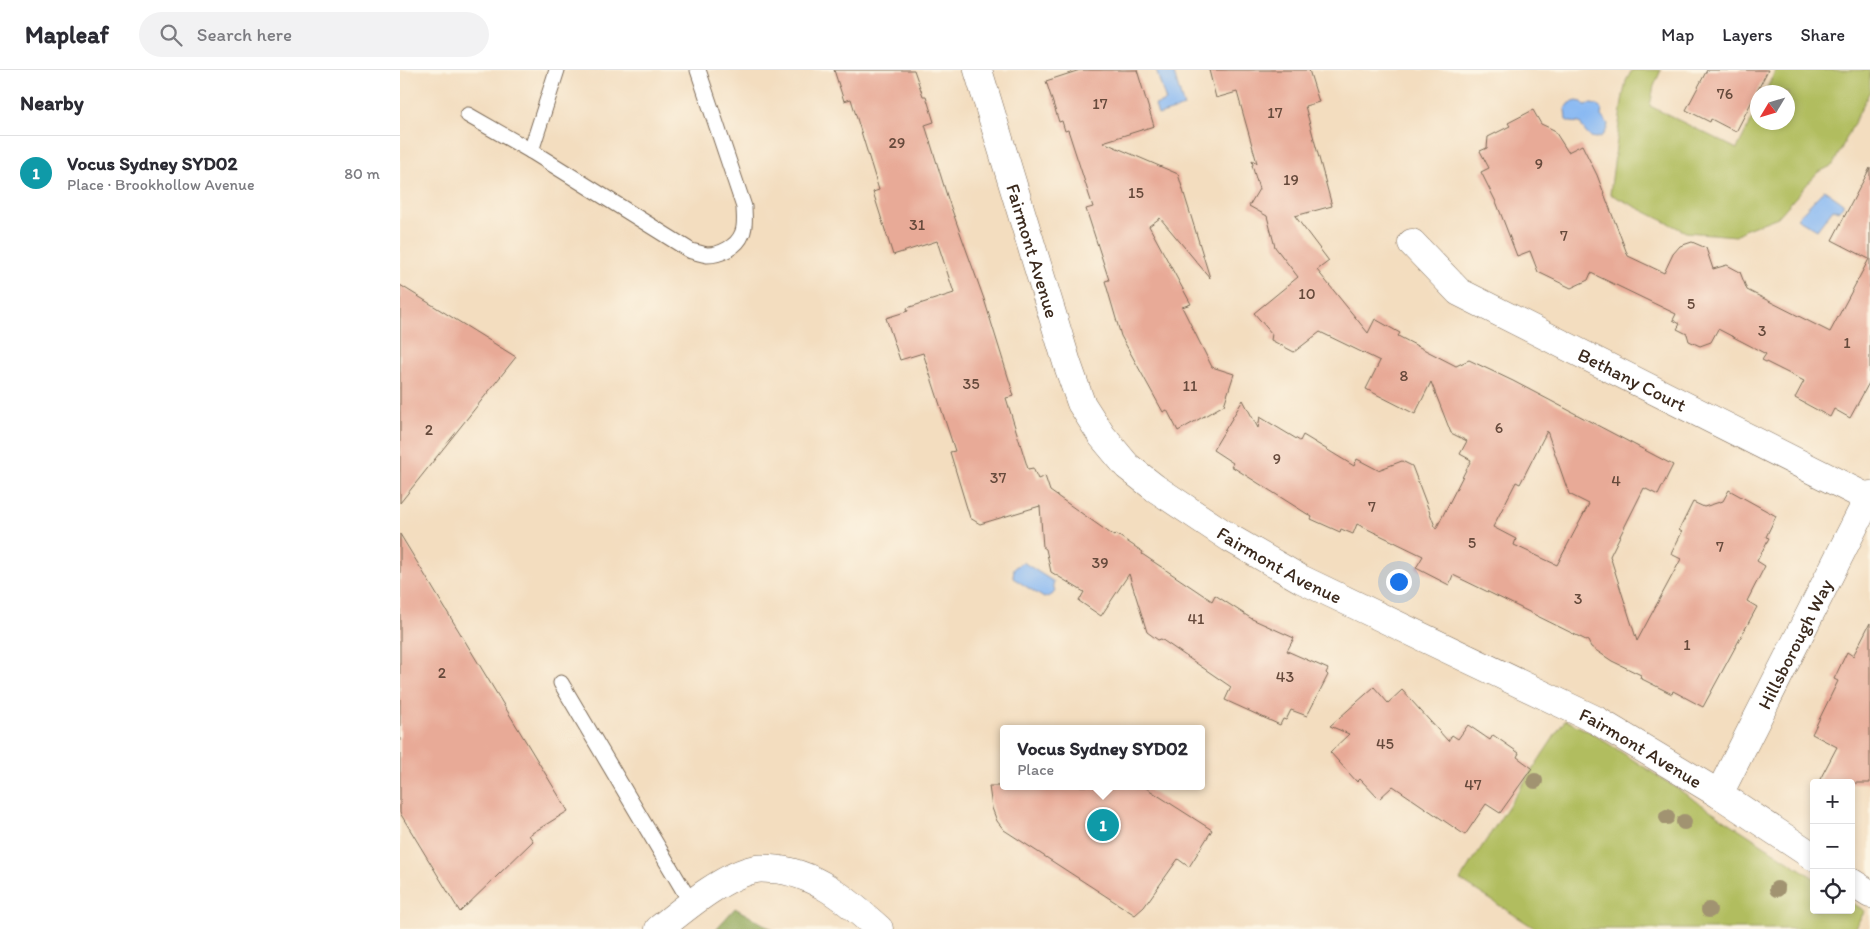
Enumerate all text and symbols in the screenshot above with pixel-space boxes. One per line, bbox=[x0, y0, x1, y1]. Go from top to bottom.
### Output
search box bbox=[139, 12, 489, 57]
text: Mapleaf bbox=[25, 20, 109, 49]
icon: search bbox=[157, 21, 185, 49]
text: Search here bbox=[197, 23, 292, 46]
text: Map bbox=[1661, 24, 1694, 46]
text: Layers bbox=[1722, 24, 1772, 46]
text: Share bbox=[1800, 24, 1845, 46]
house number: 76 bbox=[1717, 84, 1733, 103]
north arrow bbox=[1750, 85, 1795, 130]
text: Nearby bbox=[20, 90, 84, 115]
house number: 17 bbox=[1092, 94, 1108, 113]
house number: 17 bbox=[1267, 103, 1283, 122]
house number: 29 bbox=[889, 133, 905, 152]
text: Vocus Sydney SYD02 bbox=[67, 152, 238, 175]
house number: 9 bbox=[1535, 154, 1543, 173]
text: 1 bbox=[32, 164, 40, 183]
text: 80 m bbox=[344, 164, 380, 183]
house number: 19 bbox=[1283, 170, 1299, 189]
text: Place · Brookhollow Avenue bbox=[67, 175, 255, 194]
street label: Fairmont Avenue bbox=[1001, 181, 1064, 321]
house number: 15 bbox=[1128, 183, 1144, 202]
house number: 31 bbox=[909, 215, 926, 234]
house number: 7 bbox=[1560, 226, 1568, 245]
house number: 10 bbox=[1298, 284, 1316, 303]
house number: 5 bbox=[1687, 294, 1695, 313]
house number: 3 bbox=[1758, 321, 1767, 340]
house number: 1 bbox=[1843, 333, 1851, 352]
street label: Bethany Court bbox=[1574, 343, 1690, 417]
house number: 8 bbox=[1400, 366, 1409, 385]
house number: 35 bbox=[962, 374, 980, 393]
house number: 11 bbox=[1183, 376, 1198, 395]
house number: 6 bbox=[1495, 418, 1503, 437]
house number: 2 bbox=[425, 420, 434, 439]
house number: 9 bbox=[1273, 449, 1281, 468]
house number: 37 bbox=[990, 468, 1006, 487]
house number: 4 bbox=[1611, 471, 1621, 490]
house number: 7 bbox=[1368, 497, 1376, 516]
street label: Fairmont Avenue bbox=[1213, 522, 1345, 609]
house number: 5 bbox=[1468, 533, 1476, 552]
house number: 7 bbox=[1716, 537, 1724, 556]
house number: 39 bbox=[1091, 553, 1109, 572]
your location bbox=[1386, 569, 1412, 595]
street label: Hillsborough Way bbox=[1753, 575, 1838, 713]
house number: 3 bbox=[1574, 589, 1583, 608]
house number: 41 bbox=[1187, 609, 1205, 628]
house number: 1 bbox=[1683, 635, 1691, 654]
house number: 2 bbox=[438, 663, 447, 682]
house number: 43 bbox=[1276, 667, 1294, 686]
street label: Fairmont Avenue bbox=[1576, 703, 1706, 793]
popup bbox=[1000, 725, 1205, 790]
house number: 45 bbox=[1376, 734, 1394, 753]
text: Vocus Sydney SYD02 bbox=[1017, 737, 1188, 760]
text: Place bbox=[1017, 760, 1054, 779]
house number: 47 bbox=[1464, 775, 1482, 794]
map controls bbox=[1810, 779, 1855, 914]
button: + bbox=[1810, 779, 1855, 824]
pin: 1 bbox=[1087, 806, 1119, 844]
button: − bbox=[1810, 824, 1855, 869]
button: locate bbox=[1810, 869, 1855, 914]

